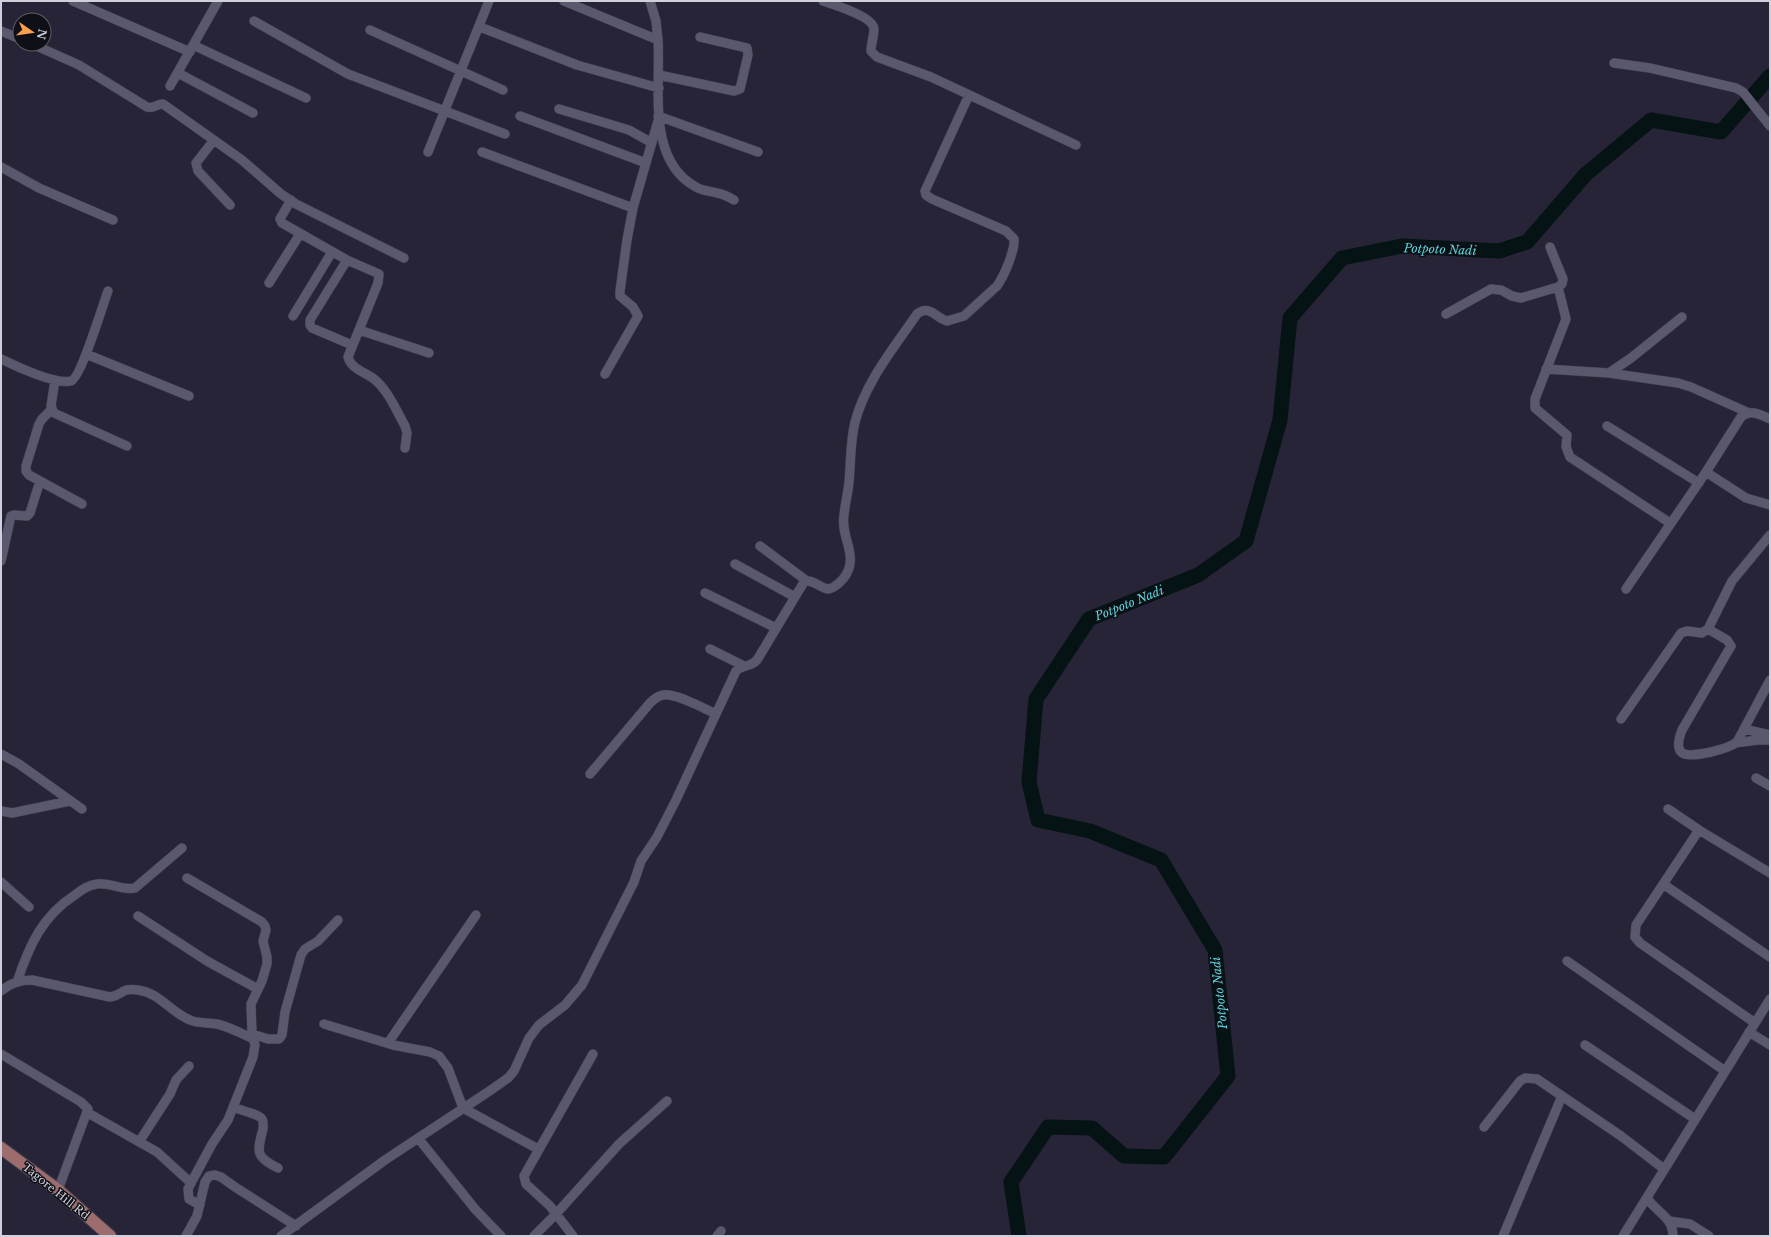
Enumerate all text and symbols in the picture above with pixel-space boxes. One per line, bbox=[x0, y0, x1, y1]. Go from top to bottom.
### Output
north arrow bbox=[12, 12, 52, 52]
text: N bbox=[34, 28, 50, 42]
water label: Potpoto Nadi bbox=[1402, 240, 1478, 258]
water label: Potpoto Nadi bbox=[1091, 582, 1166, 624]
water label: Potpoto Nadi bbox=[1208, 955, 1230, 1031]
street label: Tagore Hill Rd bbox=[20, 1160, 93, 1223]

